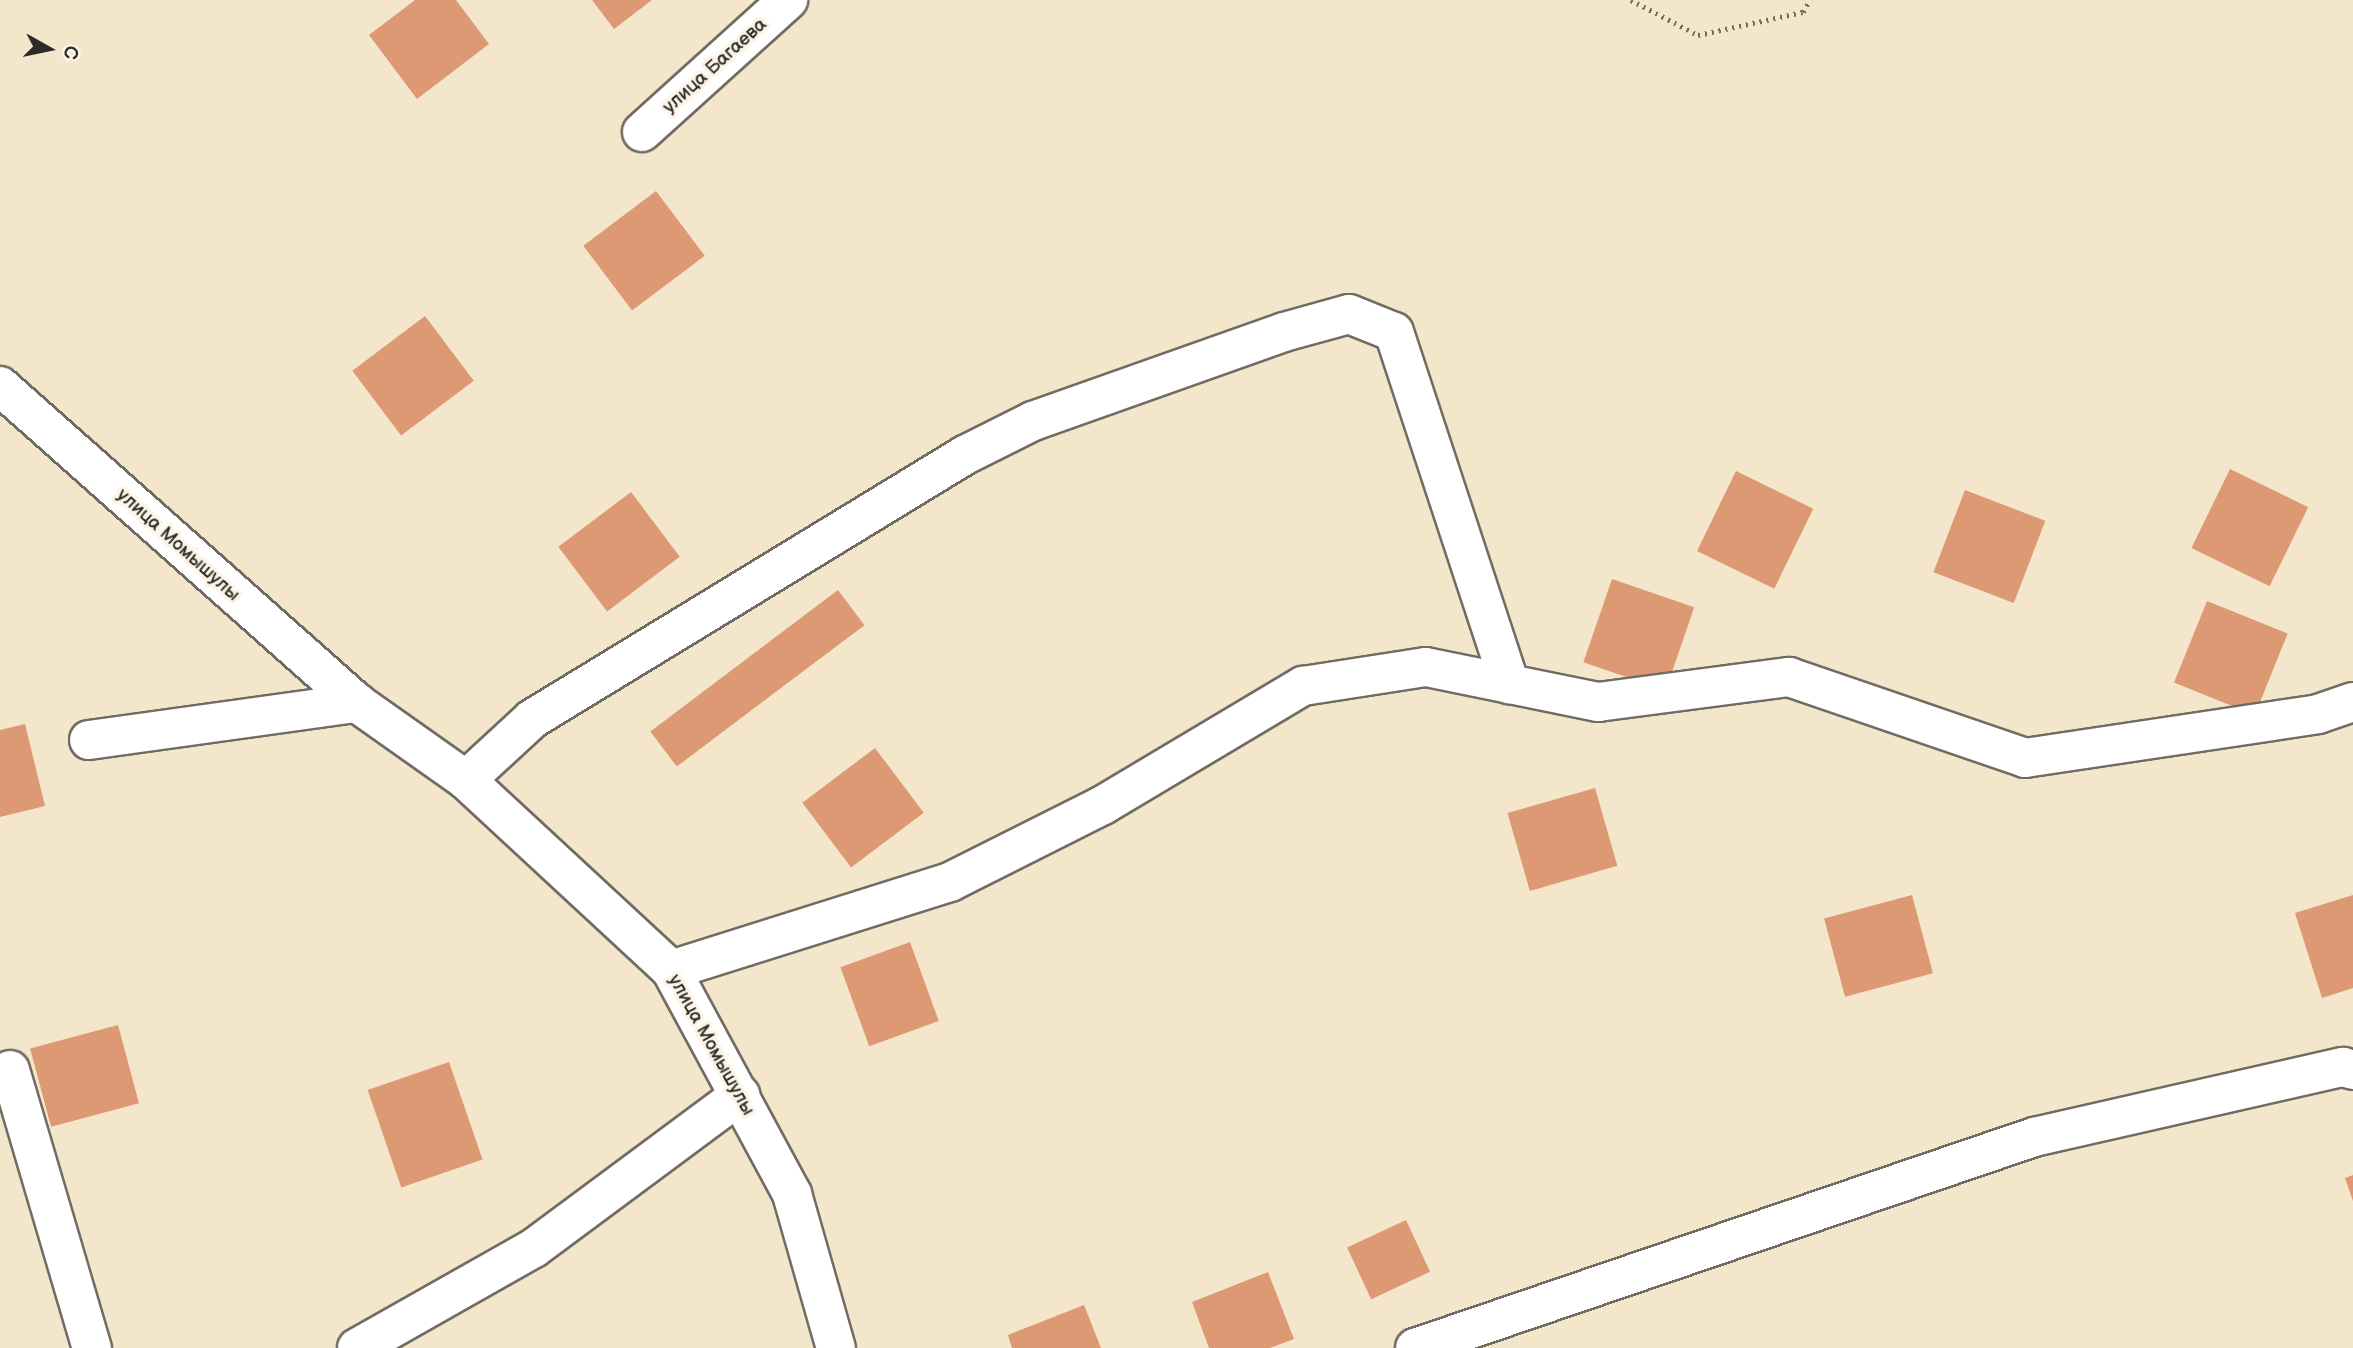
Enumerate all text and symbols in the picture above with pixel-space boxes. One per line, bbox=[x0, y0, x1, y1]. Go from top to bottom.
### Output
street label: улица Багаева bbox=[658, 13, 772, 119]
north arrow bbox=[14, 14, 84, 84]
text: С bbox=[58, 44, 83, 61]
street label: улица Момышулы bbox=[112, 484, 244, 606]
street label: улица Момышулы bbox=[663, 971, 759, 1119]

